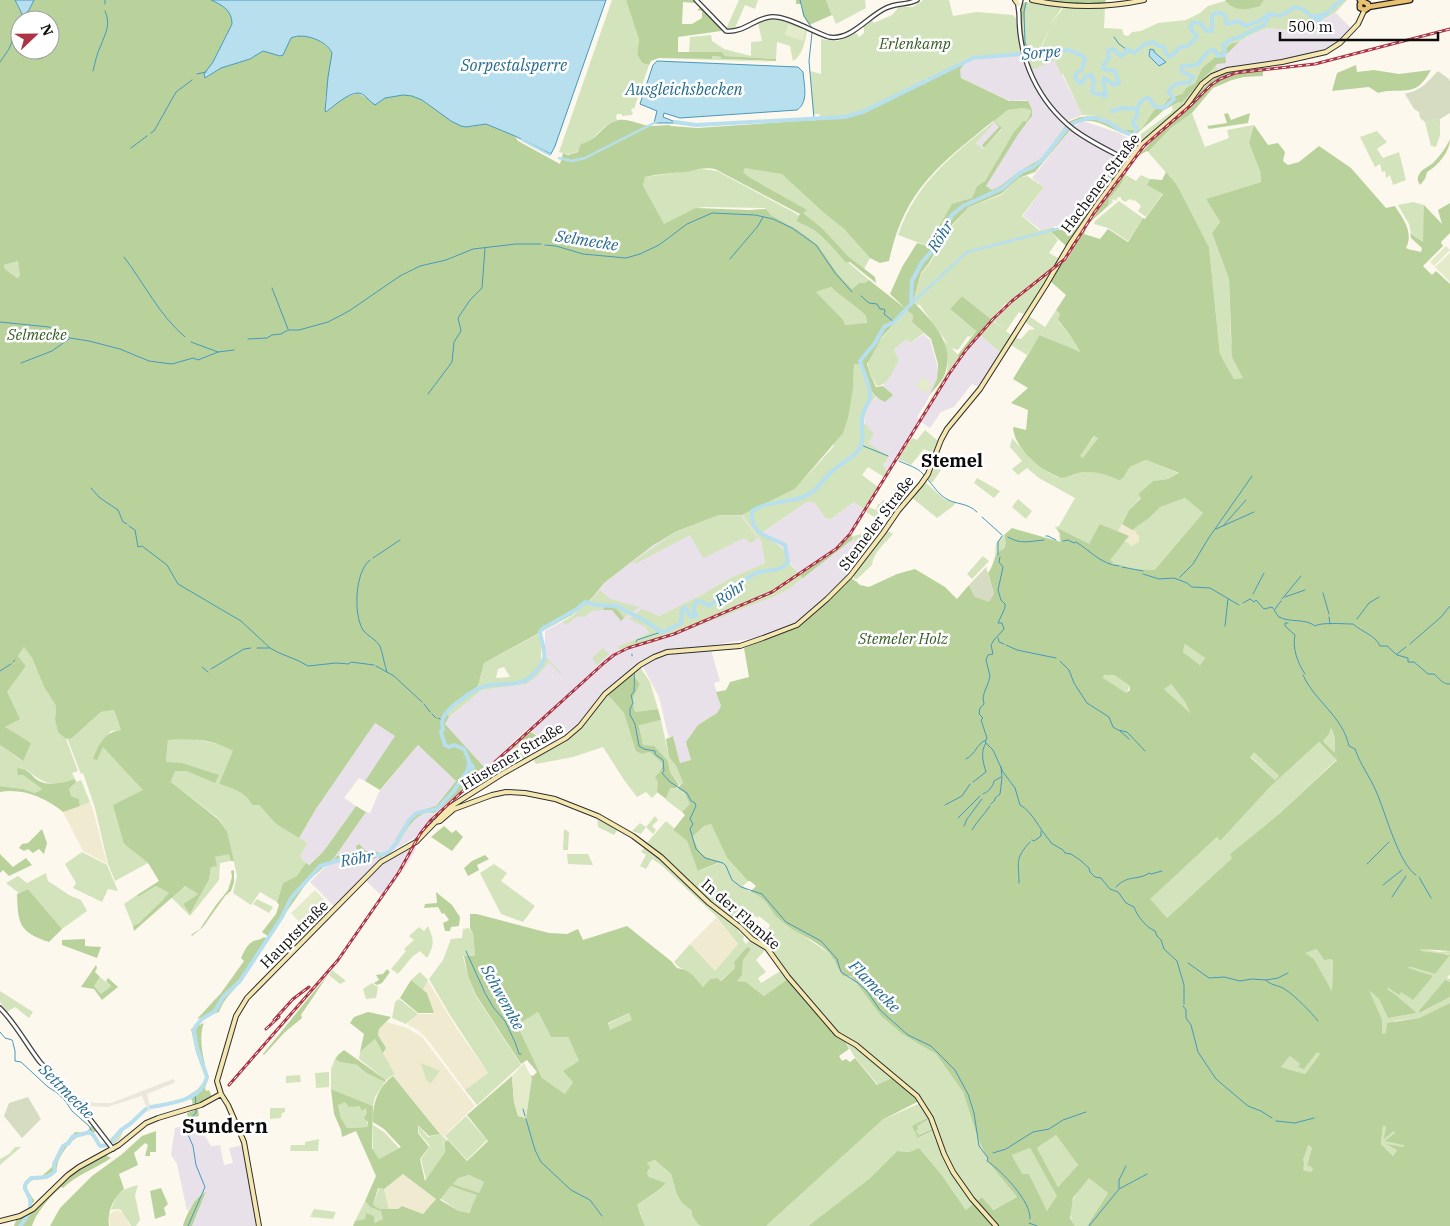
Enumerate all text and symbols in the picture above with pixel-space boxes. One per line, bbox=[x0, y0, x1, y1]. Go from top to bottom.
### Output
north arrow bbox=[10, 10, 60, 60]
scale bar bbox=[1280, 10, 1438, 42]
text: 500 m bbox=[1288, 17, 1333, 36]
text: N bbox=[37, 22, 57, 39]
park label: Erlenkamp bbox=[878, 34, 951, 53]
water label: Sorpe bbox=[1020, 40, 1061, 64]
water label: Sorpestalsperre bbox=[460, 55, 567, 75]
water label: Ausgleichsbecken bbox=[624, 79, 743, 99]
street label: Hachener Straße bbox=[1056, 130, 1144, 236]
water label: Röhr bbox=[922, 216, 958, 256]
water label: Selmecke bbox=[553, 225, 620, 255]
park label: Selmecke bbox=[6, 325, 67, 344]
district label: Stemel bbox=[921, 449, 983, 472]
street label: Stemeler Straße bbox=[834, 472, 918, 574]
water label: Röhr bbox=[710, 574, 750, 610]
park label: Stemeler Holz bbox=[857, 629, 948, 648]
street label: Hüstener Straße bbox=[457, 718, 567, 794]
water label: Röhr bbox=[338, 845, 376, 871]
street label: In der Flamke bbox=[698, 875, 784, 953]
street label: Hauptstraße bbox=[256, 896, 332, 972]
water label: Flamecke bbox=[844, 955, 905, 1016]
water label: Schwemke bbox=[476, 960, 529, 1033]
water label: Settmecke bbox=[34, 1058, 99, 1123]
district label: Sundern bbox=[182, 1112, 268, 1139]

